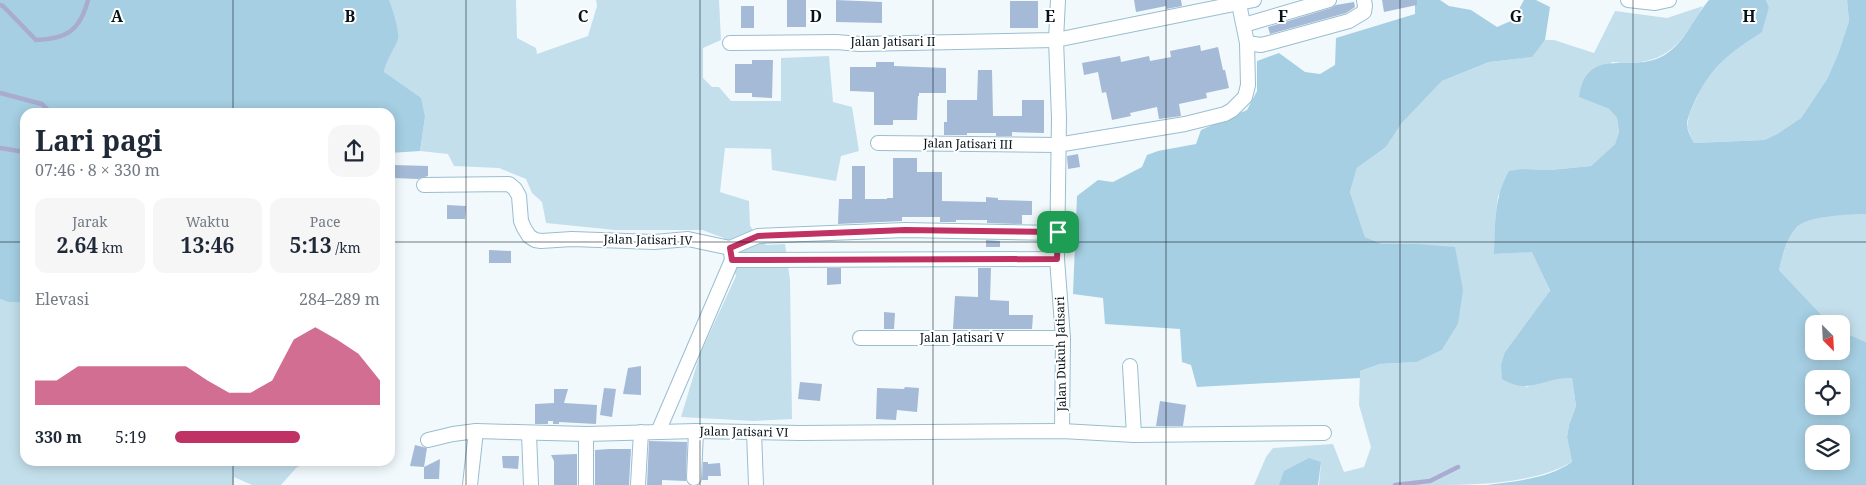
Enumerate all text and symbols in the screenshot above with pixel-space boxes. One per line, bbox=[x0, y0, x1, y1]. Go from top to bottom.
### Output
text: A bbox=[111, 5, 124, 27]
text: B bbox=[345, 5, 356, 27]
text: C bbox=[578, 5, 589, 27]
text: D bbox=[810, 5, 822, 27]
text: E bbox=[1045, 5, 1055, 27]
text: F bbox=[1278, 5, 1288, 27]
text: G bbox=[1510, 5, 1522, 27]
text: H bbox=[1742, 5, 1756, 27]
street label: Jalan Jatisari II bbox=[849, 33, 936, 50]
text: Lari pagi bbox=[35, 121, 162, 159]
button: share bbox=[328, 125, 380, 177]
street label: Jalan Jatisari III bbox=[922, 134, 1013, 153]
text: 07:46 · 8 × 330 m bbox=[35, 159, 160, 181]
pin bbox=[1037, 211, 1079, 253]
text: Jarak bbox=[72, 212, 107, 231]
text: Waktu bbox=[186, 212, 229, 231]
text: Pace bbox=[310, 212, 341, 231]
icon: arrive bbox=[1044, 218, 1072, 246]
street label: Jalan Jatisari IV bbox=[602, 230, 693, 249]
text: 2.64 bbox=[56, 231, 98, 259]
text: 13:46 bbox=[181, 231, 234, 259]
text: 5:13 bbox=[290, 231, 332, 259]
text: km bbox=[98, 238, 123, 257]
text: /km bbox=[332, 238, 361, 257]
text: Elevasi bbox=[35, 288, 89, 310]
text: 284–289 m bbox=[299, 288, 380, 310]
street label: Jalan Dukuh Jatisari bbox=[1051, 296, 1070, 413]
north arrow bbox=[1805, 315, 1850, 360]
map controls bbox=[1805, 315, 1850, 470]
street label: Jalan Jatisari V bbox=[919, 329, 1005, 346]
button: locate bbox=[1805, 370, 1850, 415]
street label: Jalan Jatisari VI bbox=[698, 422, 789, 441]
button: layers bbox=[1805, 425, 1850, 470]
text: 330 m bbox=[35, 426, 82, 448]
text: 5:19 bbox=[115, 426, 146, 448]

